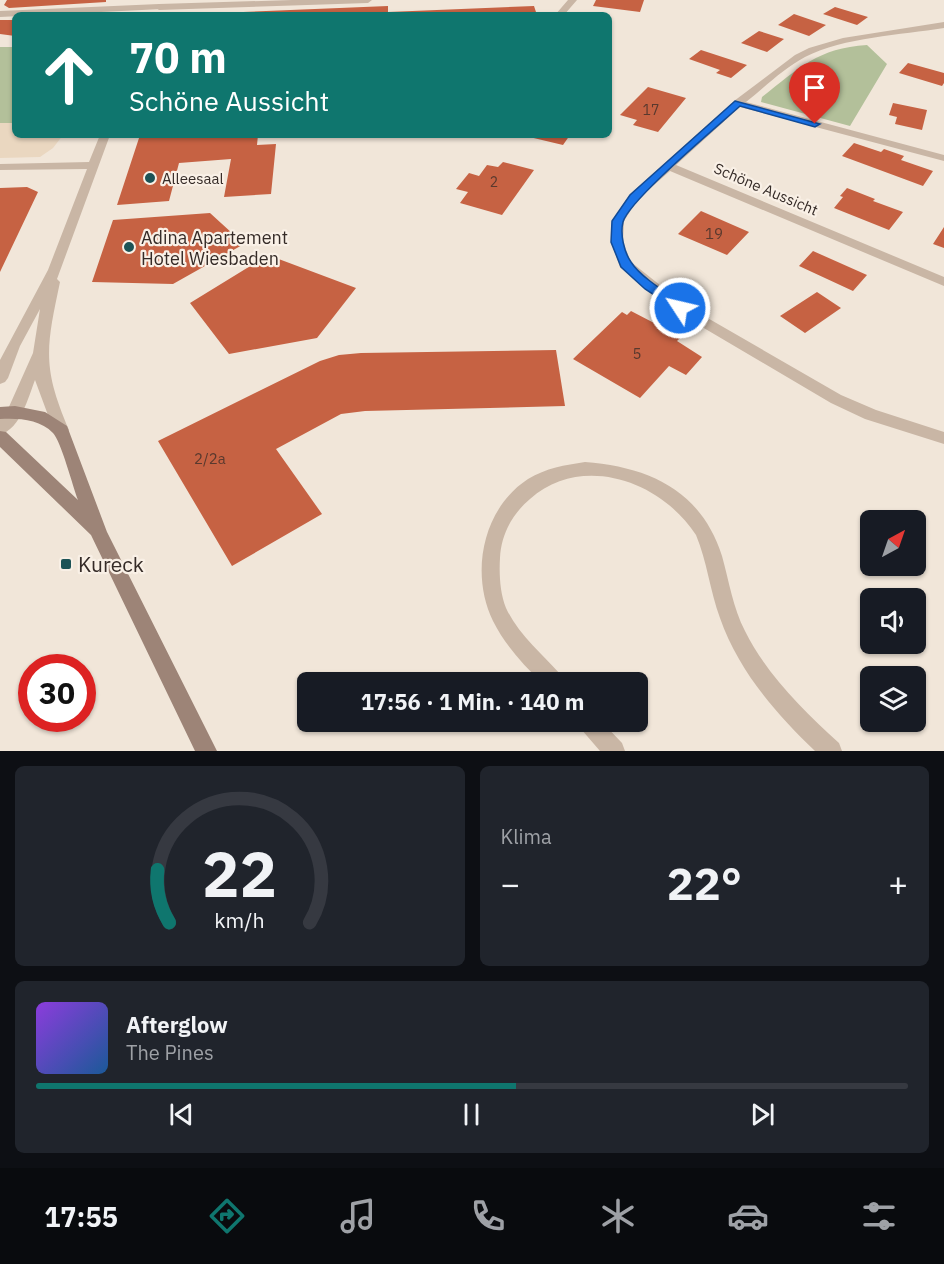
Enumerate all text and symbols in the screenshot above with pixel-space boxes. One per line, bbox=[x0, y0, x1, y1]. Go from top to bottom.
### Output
text: 70 m bbox=[129, 30, 227, 85]
icon: ahead bbox=[30, 36, 108, 114]
pin bbox=[789, 62, 840, 124]
icon: arrive bbox=[798, 71, 831, 104]
text: Schöne Aussicht bbox=[129, 83, 329, 118]
house number: 17 bbox=[643, 101, 659, 119]
street label: Schöne Aussicht bbox=[711, 159, 821, 219]
place label: Alleesaal bbox=[162, 169, 224, 188]
marker: Alleesaal bbox=[143, 171, 157, 185]
house number: 2 bbox=[490, 173, 498, 191]
house number: 19 bbox=[705, 224, 723, 243]
place label: Adina Apartement Hotel Wiesbaden bbox=[141, 226, 288, 270]
marker: Adina Apartement Hotel Wiesbaden bbox=[122, 240, 136, 254]
position arrow bbox=[648, 276, 712, 340]
house number: 5 bbox=[632, 344, 642, 363]
house number: 2/2a bbox=[194, 449, 226, 468]
north arrow bbox=[860, 510, 926, 576]
map controls bbox=[860, 510, 926, 732]
place label: Kureck bbox=[78, 550, 144, 578]
marker: Kureck bbox=[59, 557, 73, 571]
button: sound bbox=[860, 588, 926, 654]
speed limit sign: 30 bbox=[18, 654, 96, 732]
button: layers bbox=[860, 666, 926, 732]
text: 17:56 · 1 Min. · 140 m bbox=[361, 687, 584, 716]
text: Klima bbox=[501, 823, 552, 850]
text: 22 bbox=[202, 833, 277, 914]
text: 22° bbox=[667, 854, 742, 912]
text: − bbox=[501, 862, 520, 905]
text: + bbox=[888, 862, 908, 905]
text: km/h bbox=[215, 906, 265, 934]
text: Afterglow bbox=[126, 1010, 228, 1039]
text: The Pines bbox=[126, 1039, 214, 1066]
icon: previous bbox=[165, 1098, 198, 1131]
icon: pause bbox=[455, 1098, 488, 1131]
icon: next bbox=[746, 1098, 779, 1131]
icon: directions bbox=[206, 1195, 248, 1237]
icon: music bbox=[337, 1195, 379, 1237]
icon: phone bbox=[467, 1195, 509, 1237]
icon: climate bbox=[597, 1195, 639, 1237]
icon: car bbox=[727, 1195, 769, 1237]
icon: filters bbox=[858, 1195, 900, 1237]
text: 17:55 bbox=[44, 1199, 118, 1234]

